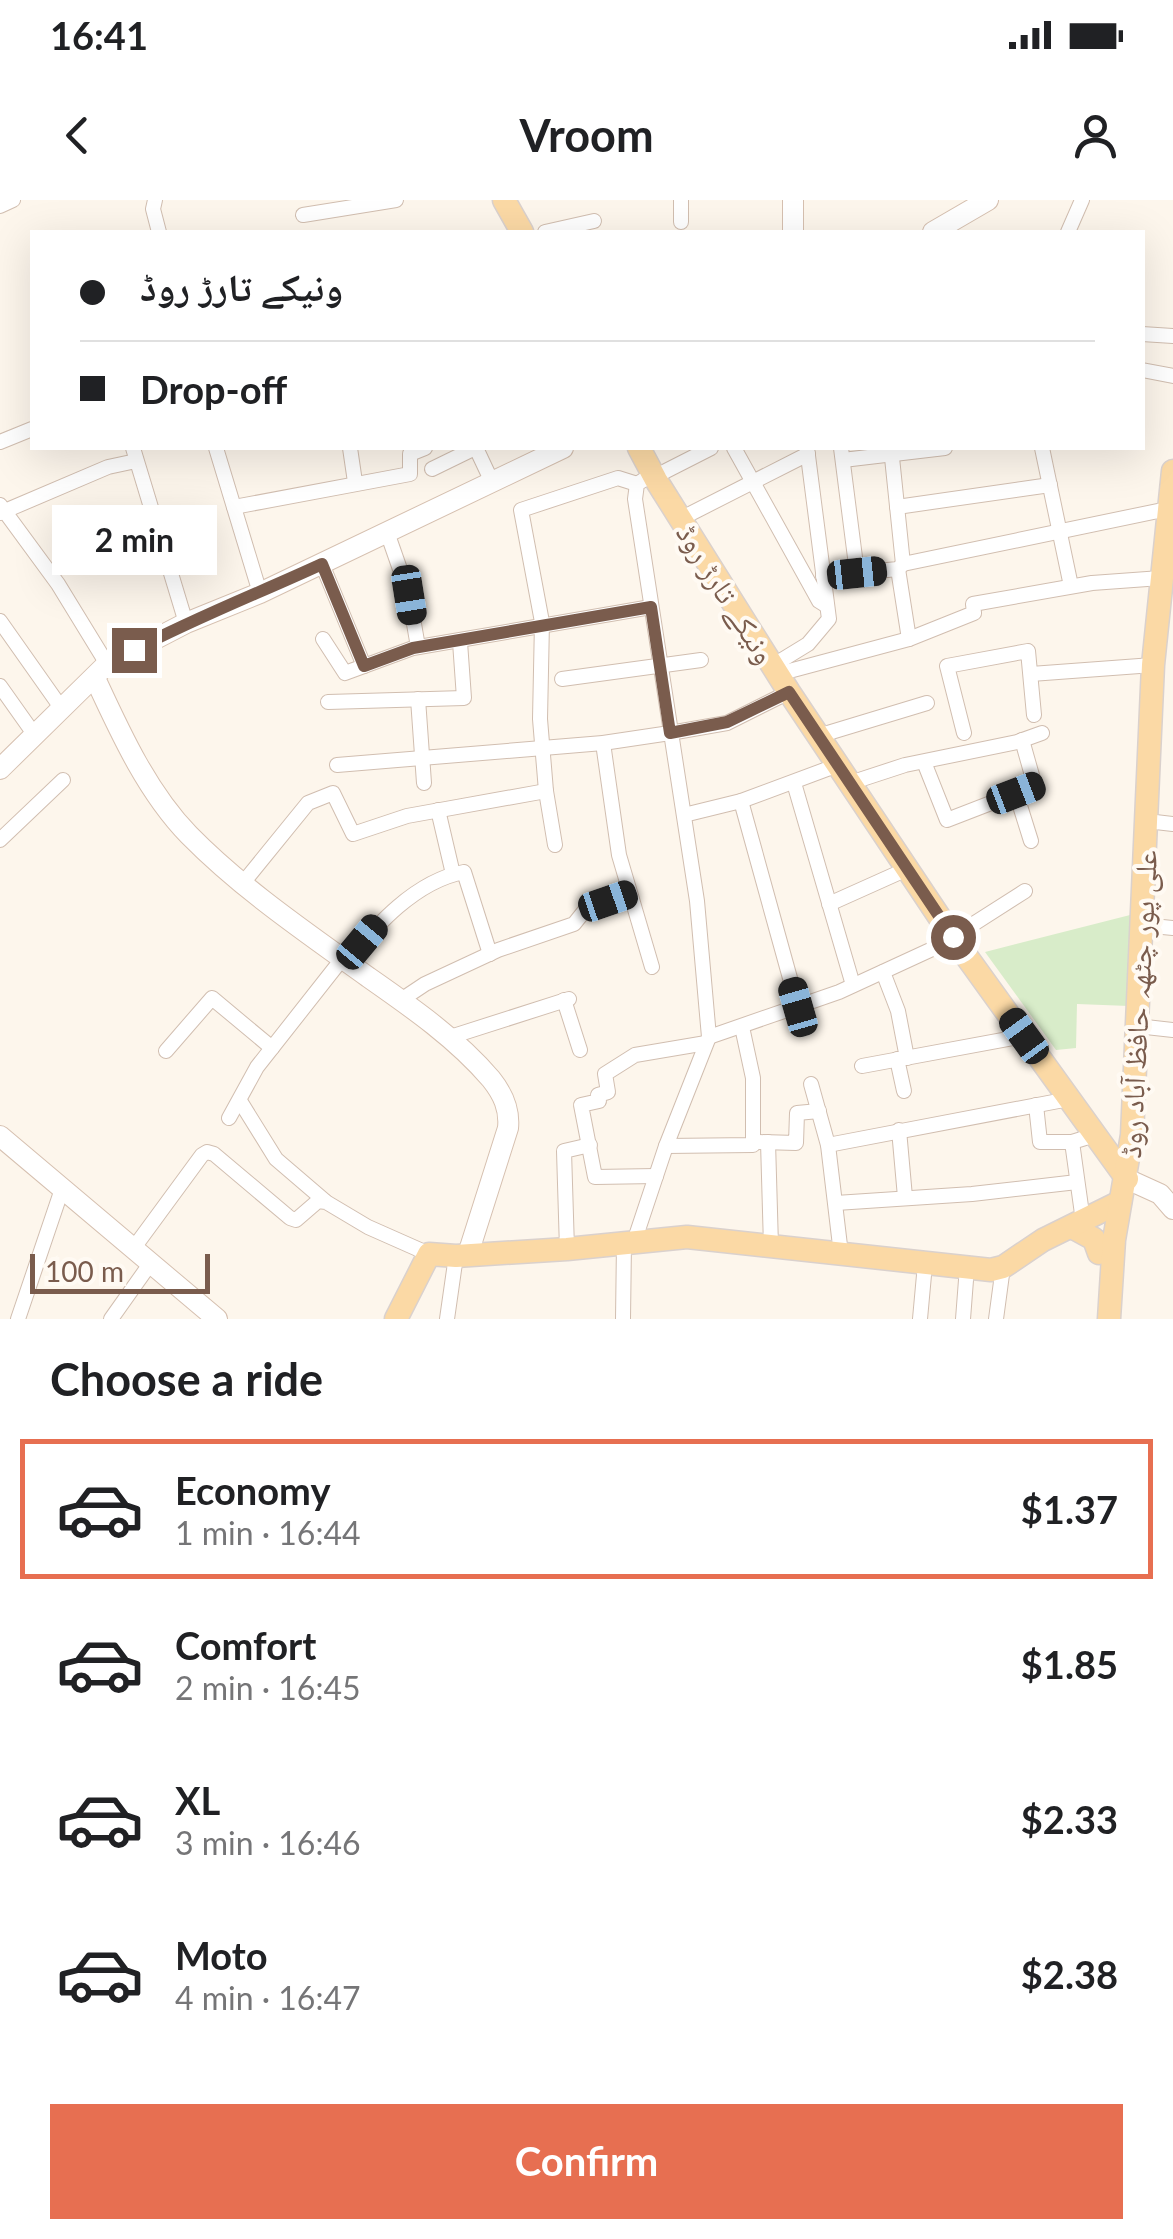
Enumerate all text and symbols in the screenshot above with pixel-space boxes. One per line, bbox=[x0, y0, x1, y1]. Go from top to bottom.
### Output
text: 16:41 bbox=[50, 12, 148, 58]
icon: back bbox=[50, 108, 105, 163]
text: Vroom bbox=[519, 108, 654, 162]
icon: person bbox=[1068, 108, 1123, 163]
text: ونیکے تارڑ روڈ bbox=[140, 263, 343, 309]
text: Drop-off bbox=[140, 366, 287, 412]
callout: 2 min bbox=[52, 505, 216, 575]
street label: ونیکے تارڑ روڈ bbox=[669, 516, 784, 670]
text: 2 min bbox=[95, 520, 174, 559]
car bbox=[826, 555, 888, 591]
car bbox=[389, 563, 429, 627]
route end bbox=[112, 628, 157, 673]
car bbox=[983, 768, 1049, 818]
street label: علی پور چٹھہ حافظ آباد روڈ bbox=[1111, 849, 1165, 1159]
car bbox=[575, 877, 641, 925]
car bbox=[331, 909, 393, 975]
route start bbox=[931, 915, 976, 960]
car bbox=[775, 974, 821, 1040]
car bbox=[994, 1003, 1054, 1069]
scale bar bbox=[30, 1249, 210, 1294]
text: 100 m bbox=[45, 1254, 124, 1288]
text: Choose a ride bbox=[50, 1352, 323, 1406]
icon: car bbox=[55, 1464, 145, 1554]
text: Economy bbox=[175, 1467, 330, 1513]
text: $1.37 bbox=[1021, 1486, 1118, 1532]
text: 1 min · 16:44 bbox=[175, 1513, 361, 1552]
icon: car bbox=[55, 1619, 145, 1709]
text: Comfort bbox=[175, 1622, 316, 1668]
text: $1.85 bbox=[1021, 1641, 1118, 1687]
text: 2 min · 16:45 bbox=[175, 1668, 361, 1707]
icon: car bbox=[55, 1774, 145, 1864]
text: XL bbox=[175, 1777, 220, 1823]
text: $2.33 bbox=[1021, 1796, 1118, 1842]
text: 3 min · 16:46 bbox=[175, 1823, 361, 1862]
icon: car bbox=[55, 1929, 145, 2019]
text: Moto bbox=[175, 1932, 268, 1978]
text: $2.38 bbox=[1021, 1951, 1118, 1997]
text: 4 min · 16:47 bbox=[175, 1978, 361, 2017]
button: Confirm bbox=[50, 2104, 1123, 2219]

